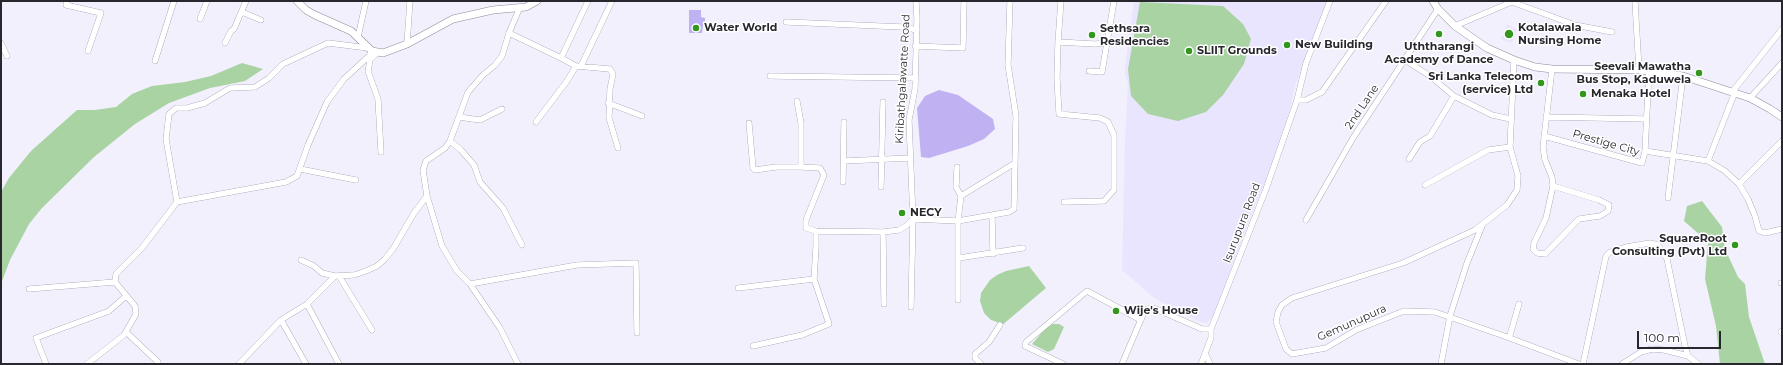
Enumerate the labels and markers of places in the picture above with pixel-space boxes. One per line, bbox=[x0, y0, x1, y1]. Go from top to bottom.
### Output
place label: Water World bbox=[704, 21, 777, 35]
place label: Kotalawala Nursing Home bbox=[1518, 21, 1601, 47]
place label: Sethsara Residencies bbox=[1100, 22, 1169, 48]
marker: Water World bbox=[691, 23, 701, 33]
marker: Kotalawala Nursing Home bbox=[1503, 28, 1515, 40]
marker: Uththarangi Academy of Dance bbox=[1434, 29, 1444, 39]
marker: Sethsara Residencies bbox=[1087, 30, 1097, 40]
place label: New Building bbox=[1295, 38, 1373, 52]
marker: New Building bbox=[1282, 40, 1292, 50]
place label: Uththarangi Academy of Dance bbox=[1385, 40, 1493, 66]
place label: SLIIT Grounds bbox=[1197, 44, 1277, 58]
marker: SLIIT Grounds bbox=[1184, 46, 1194, 56]
place label: Seevali Mawatha Bus Stop, Kaduwela bbox=[1577, 60, 1691, 86]
marker: Seevali Mawatha Bus Stop, Kaduwela bbox=[1694, 68, 1704, 78]
place label: Sri Lanka Telecom (service) Ltd bbox=[1428, 70, 1533, 96]
marker: Sri Lanka Telecom (service) Ltd bbox=[1536, 78, 1546, 88]
place label: Menaka Hotel bbox=[1591, 87, 1671, 101]
marker: Menaka Hotel bbox=[1578, 89, 1588, 99]
place label: NECY bbox=[910, 206, 942, 220]
marker: NECY bbox=[897, 208, 907, 218]
place label: SquareRoot Consulting (Pvt) Ltd bbox=[1612, 232, 1727, 258]
marker: SquareRoot Consulting (Pvt) Ltd bbox=[1730, 240, 1740, 250]
place label: Wije's House bbox=[1124, 304, 1198, 318]
marker: Wije's House bbox=[1111, 306, 1121, 316]

